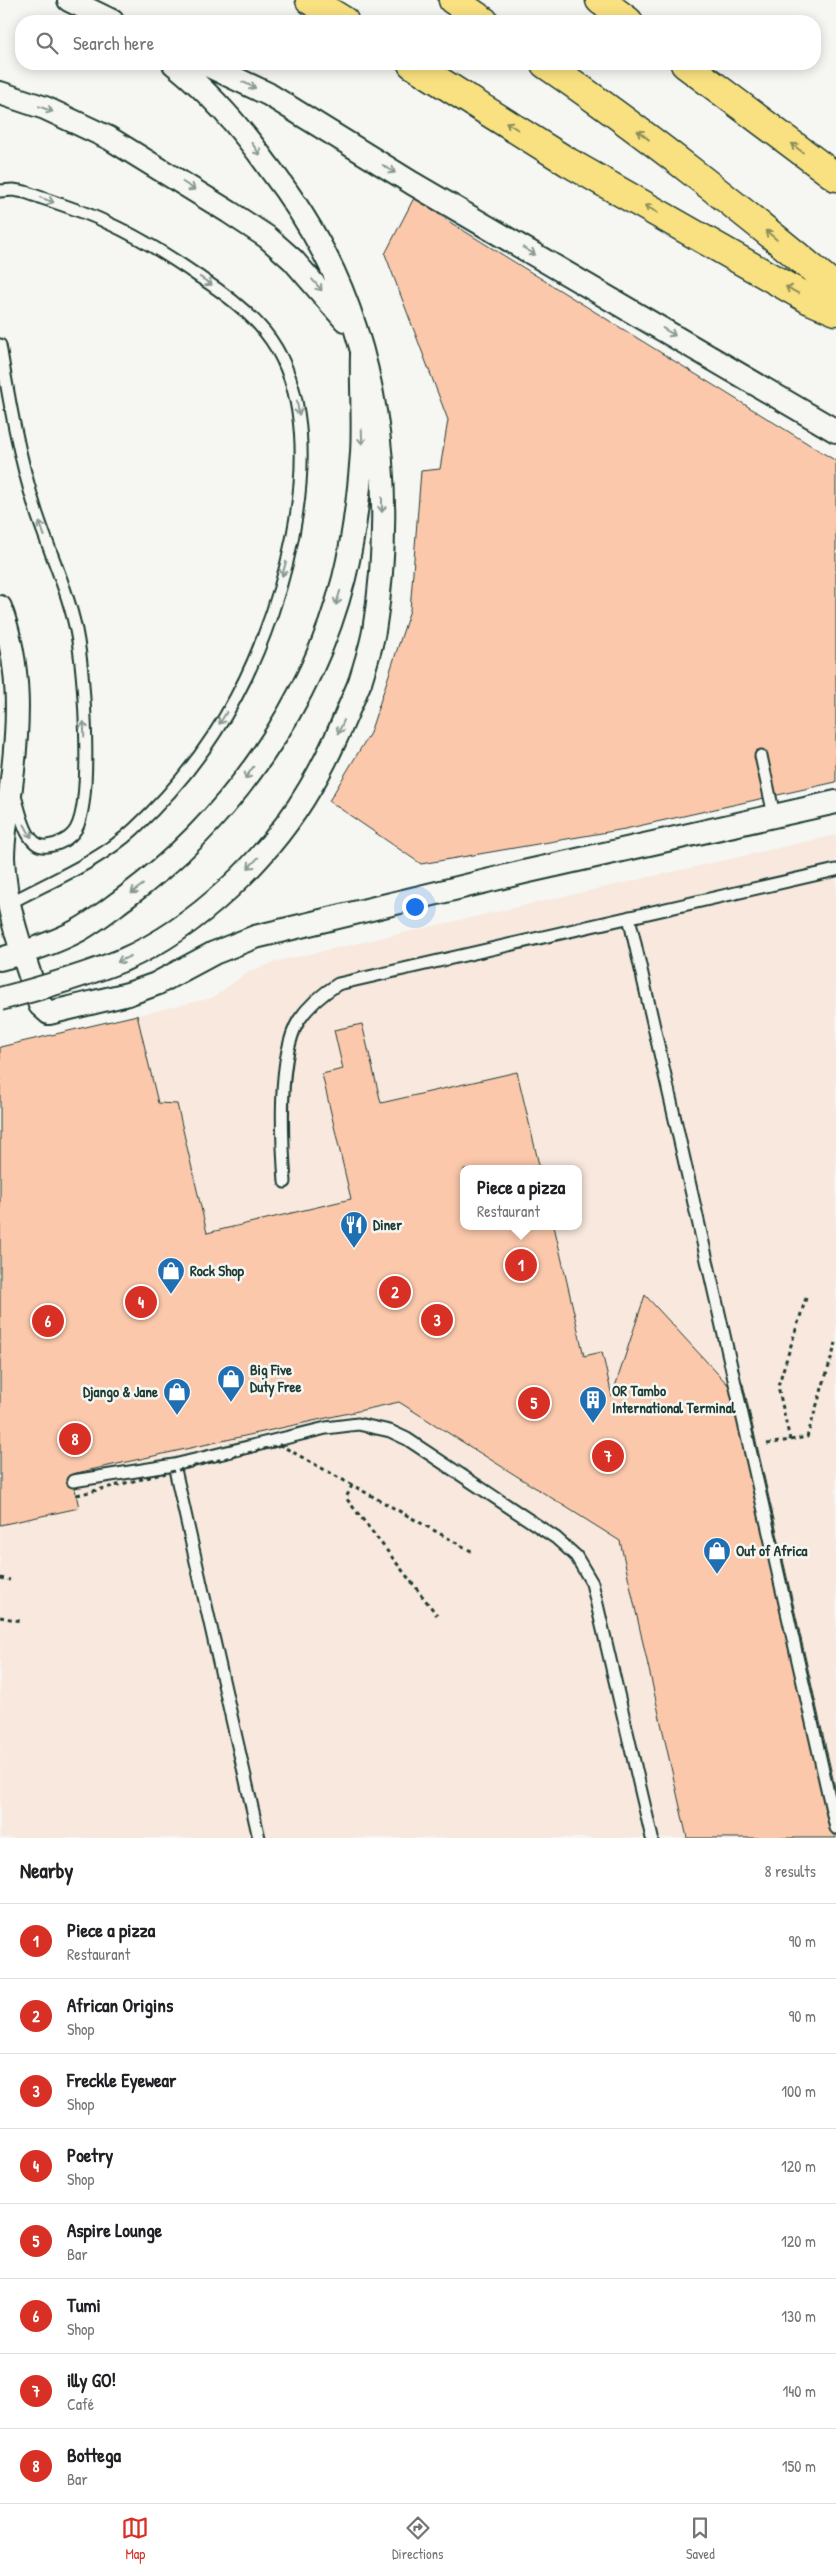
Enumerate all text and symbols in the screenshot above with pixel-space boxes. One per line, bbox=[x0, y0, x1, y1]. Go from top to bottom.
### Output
search box bbox=[15, 15, 821, 70]
icon: search bbox=[33, 29, 61, 57]
text: Search here bbox=[73, 30, 154, 56]
one-way arrow bbox=[241, 81, 256, 90]
one-way arrow bbox=[38, 105, 53, 114]
one-way arrow bbox=[505, 121, 519, 131]
one-way arrow bbox=[636, 130, 650, 140]
one-way arrow bbox=[251, 142, 261, 156]
one-way arrow bbox=[790, 143, 804, 153]
one-way arrow bbox=[381, 164, 395, 174]
one-way arrow bbox=[181, 182, 195, 192]
one-way arrow bbox=[39, 196, 54, 205]
one-way arrow bbox=[645, 204, 659, 214]
one-way arrow bbox=[765, 229, 778, 240]
one-way arrow bbox=[521, 246, 535, 256]
one-way arrow bbox=[198, 276, 212, 286]
one-way arrow bbox=[311, 278, 322, 291]
one-way arrow bbox=[786, 285, 800, 295]
one-way arrow bbox=[662, 328, 676, 338]
one-way arrow bbox=[293, 400, 303, 416]
one-way arrow bbox=[357, 429, 366, 445]
one-way arrow bbox=[377, 497, 387, 513]
one-way arrow bbox=[37, 522, 46, 538]
one-way arrow bbox=[279, 560, 288, 576]
one-way arrow bbox=[332, 589, 342, 605]
one-way arrow bbox=[218, 711, 228, 725]
one-way arrow bbox=[336, 719, 346, 734]
one-way arrow bbox=[79, 721, 88, 737]
one-way arrow bbox=[244, 765, 254, 779]
one-way arrow bbox=[23, 824, 33, 839]
one-way arrow bbox=[247, 856, 259, 869]
one-way arrow bbox=[130, 884, 144, 894]
your location bbox=[402, 894, 428, 920]
one-way arrow bbox=[116, 954, 131, 964]
popup bbox=[460, 1165, 582, 1230]
text: Piece a pizza bbox=[477, 1174, 565, 1200]
text: Restaurant bbox=[477, 1200, 540, 1222]
restaurant icon: Diner bbox=[339, 1210, 369, 1249]
place label: Diner bbox=[373, 1214, 402, 1235]
pin: 1 bbox=[505, 1246, 537, 1284]
shop icon: Rock Shop bbox=[156, 1256, 186, 1295]
place label: Rock Shop bbox=[190, 1260, 245, 1282]
pin: 2 bbox=[379, 1273, 411, 1311]
pin: 4 bbox=[125, 1283, 157, 1321]
pin: 3 bbox=[421, 1301, 453, 1339]
pin: 6 bbox=[32, 1302, 64, 1340]
place label: Big Five Duty Free bbox=[250, 1359, 301, 1398]
shop icon: Big Five Duty Free bbox=[216, 1364, 246, 1403]
shop icon: Django & Jane bbox=[162, 1377, 192, 1416]
place label: OR Tambo International Terminal bbox=[612, 1380, 737, 1418]
place label: Django & Jane bbox=[83, 1381, 158, 1403]
pin: 5 bbox=[518, 1384, 550, 1422]
building icon: OR Tambo International Terminal bbox=[578, 1385, 608, 1424]
pin: 8 bbox=[59, 1420, 91, 1458]
pin: 7 bbox=[592, 1437, 624, 1475]
shop icon: Out of Africa bbox=[702, 1536, 732, 1575]
place label: Out of Africa bbox=[736, 1540, 807, 1561]
text: Nearby bbox=[20, 1856, 73, 1885]
text: 8 results bbox=[764, 1860, 816, 1882]
text: Piece a pizza bbox=[67, 1917, 155, 1943]
text: 1 bbox=[33, 1930, 39, 1952]
text: 90 m bbox=[788, 1930, 816, 1952]
text: Restaurant bbox=[67, 1943, 130, 1965]
text: African Origins bbox=[67, 1992, 173, 2018]
text: 2 bbox=[32, 2005, 40, 2027]
text: 90 m bbox=[788, 2005, 816, 2027]
text: Shop bbox=[67, 2018, 94, 2040]
text: Freckle Eyewear bbox=[67, 2067, 176, 2093]
text: 3 bbox=[32, 2080, 40, 2102]
text: 100 m bbox=[781, 2080, 816, 2102]
text: Shop bbox=[67, 2093, 94, 2115]
text: Poetry bbox=[67, 2142, 113, 2168]
text: 4 bbox=[33, 2155, 39, 2177]
text: 120 m bbox=[781, 2155, 816, 2177]
text: Shop bbox=[67, 2168, 94, 2190]
text: Aspire Lounge bbox=[67, 2217, 162, 2243]
text: 5 bbox=[33, 2230, 39, 2252]
text: 120 m bbox=[781, 2230, 816, 2252]
text: Bar bbox=[67, 2243, 88, 2265]
text: Tumi bbox=[67, 2292, 101, 2318]
text: 6 bbox=[33, 2305, 39, 2327]
text: 130 m bbox=[781, 2305, 816, 2327]
text: Shop bbox=[67, 2318, 94, 2340]
text: illy GO! bbox=[67, 2367, 116, 2393]
text: 7 bbox=[32, 2380, 40, 2402]
text: 140 m bbox=[782, 2380, 816, 2402]
text: Café bbox=[67, 2393, 94, 2415]
text: Bottega bbox=[67, 2442, 121, 2468]
text: 8 bbox=[33, 2455, 39, 2477]
text: 150 m bbox=[782, 2455, 816, 2477]
text: Bar bbox=[67, 2468, 88, 2490]
tab: Map bbox=[121, 2514, 149, 2563]
tab: Directions bbox=[392, 2514, 443, 2563]
tab: Saved bbox=[686, 2514, 715, 2563]

